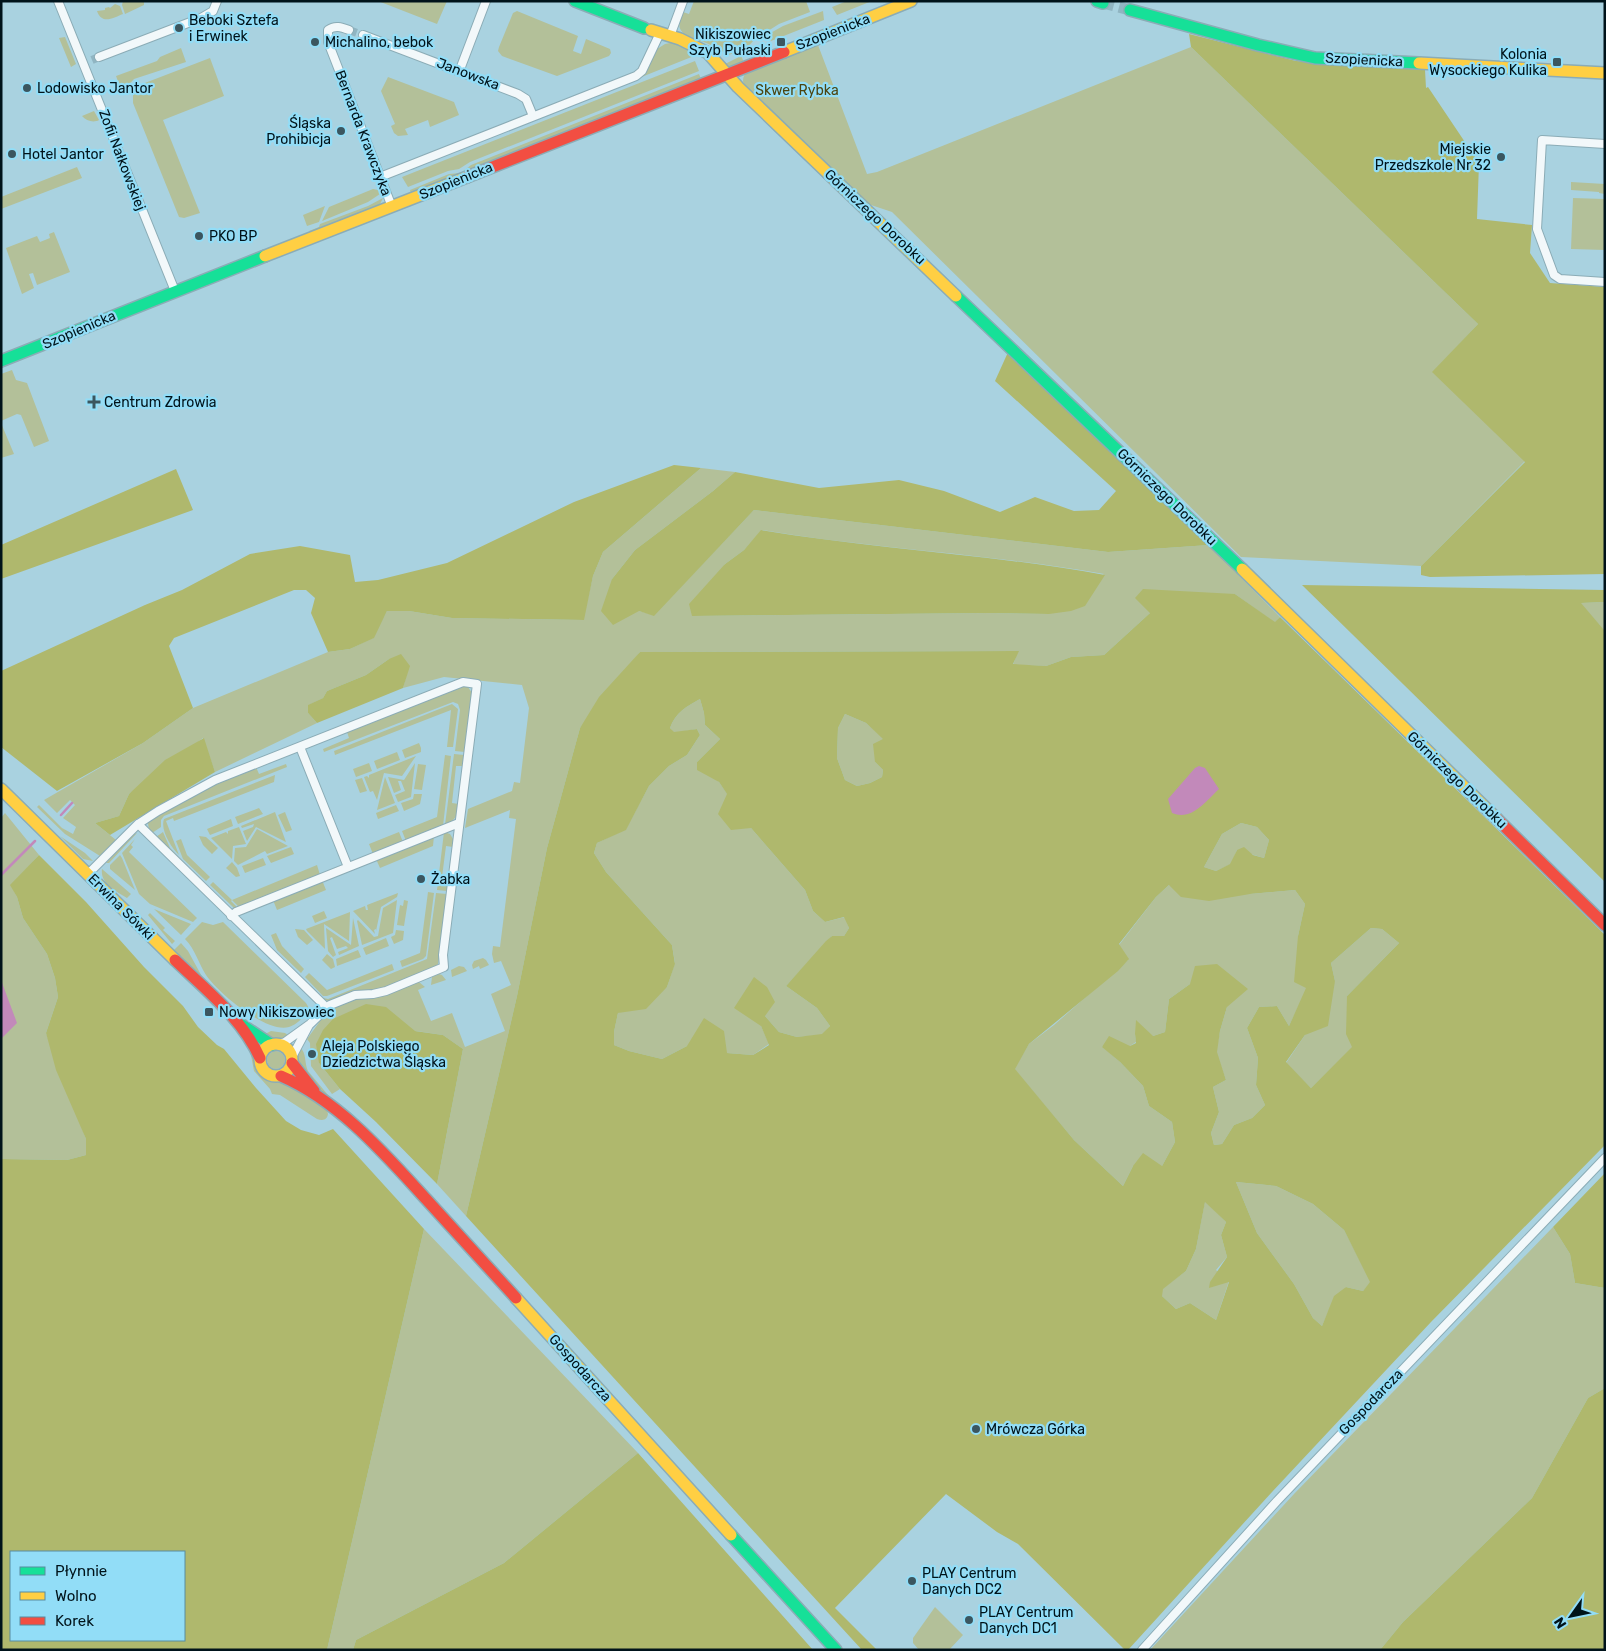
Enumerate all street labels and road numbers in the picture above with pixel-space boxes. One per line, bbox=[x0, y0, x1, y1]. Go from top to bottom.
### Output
street label: Szopienicka bbox=[794, 10, 872, 54]
street label: Szopienicka bbox=[1325, 49, 1403, 71]
street label: Janowska bbox=[434, 54, 502, 94]
street label: Bernarda Krawczyka bbox=[331, 68, 395, 198]
street label: Zofii Nałkowskiej bbox=[95, 107, 149, 213]
street label: Szopienicka bbox=[417, 159, 495, 203]
street label: Górniczego Dorobku bbox=[821, 166, 929, 268]
street label: Szopienicka bbox=[40, 307, 118, 353]
street label: Górniczego Dorobku bbox=[1114, 445, 1220, 549]
street label: Górniczego Dorobku bbox=[1404, 728, 1510, 832]
street label: Erwina Sówki bbox=[84, 870, 158, 944]
street label: Gospodarcza bbox=[545, 1331, 615, 1405]
street label: Gospodarcza bbox=[1335, 1366, 1407, 1438]

